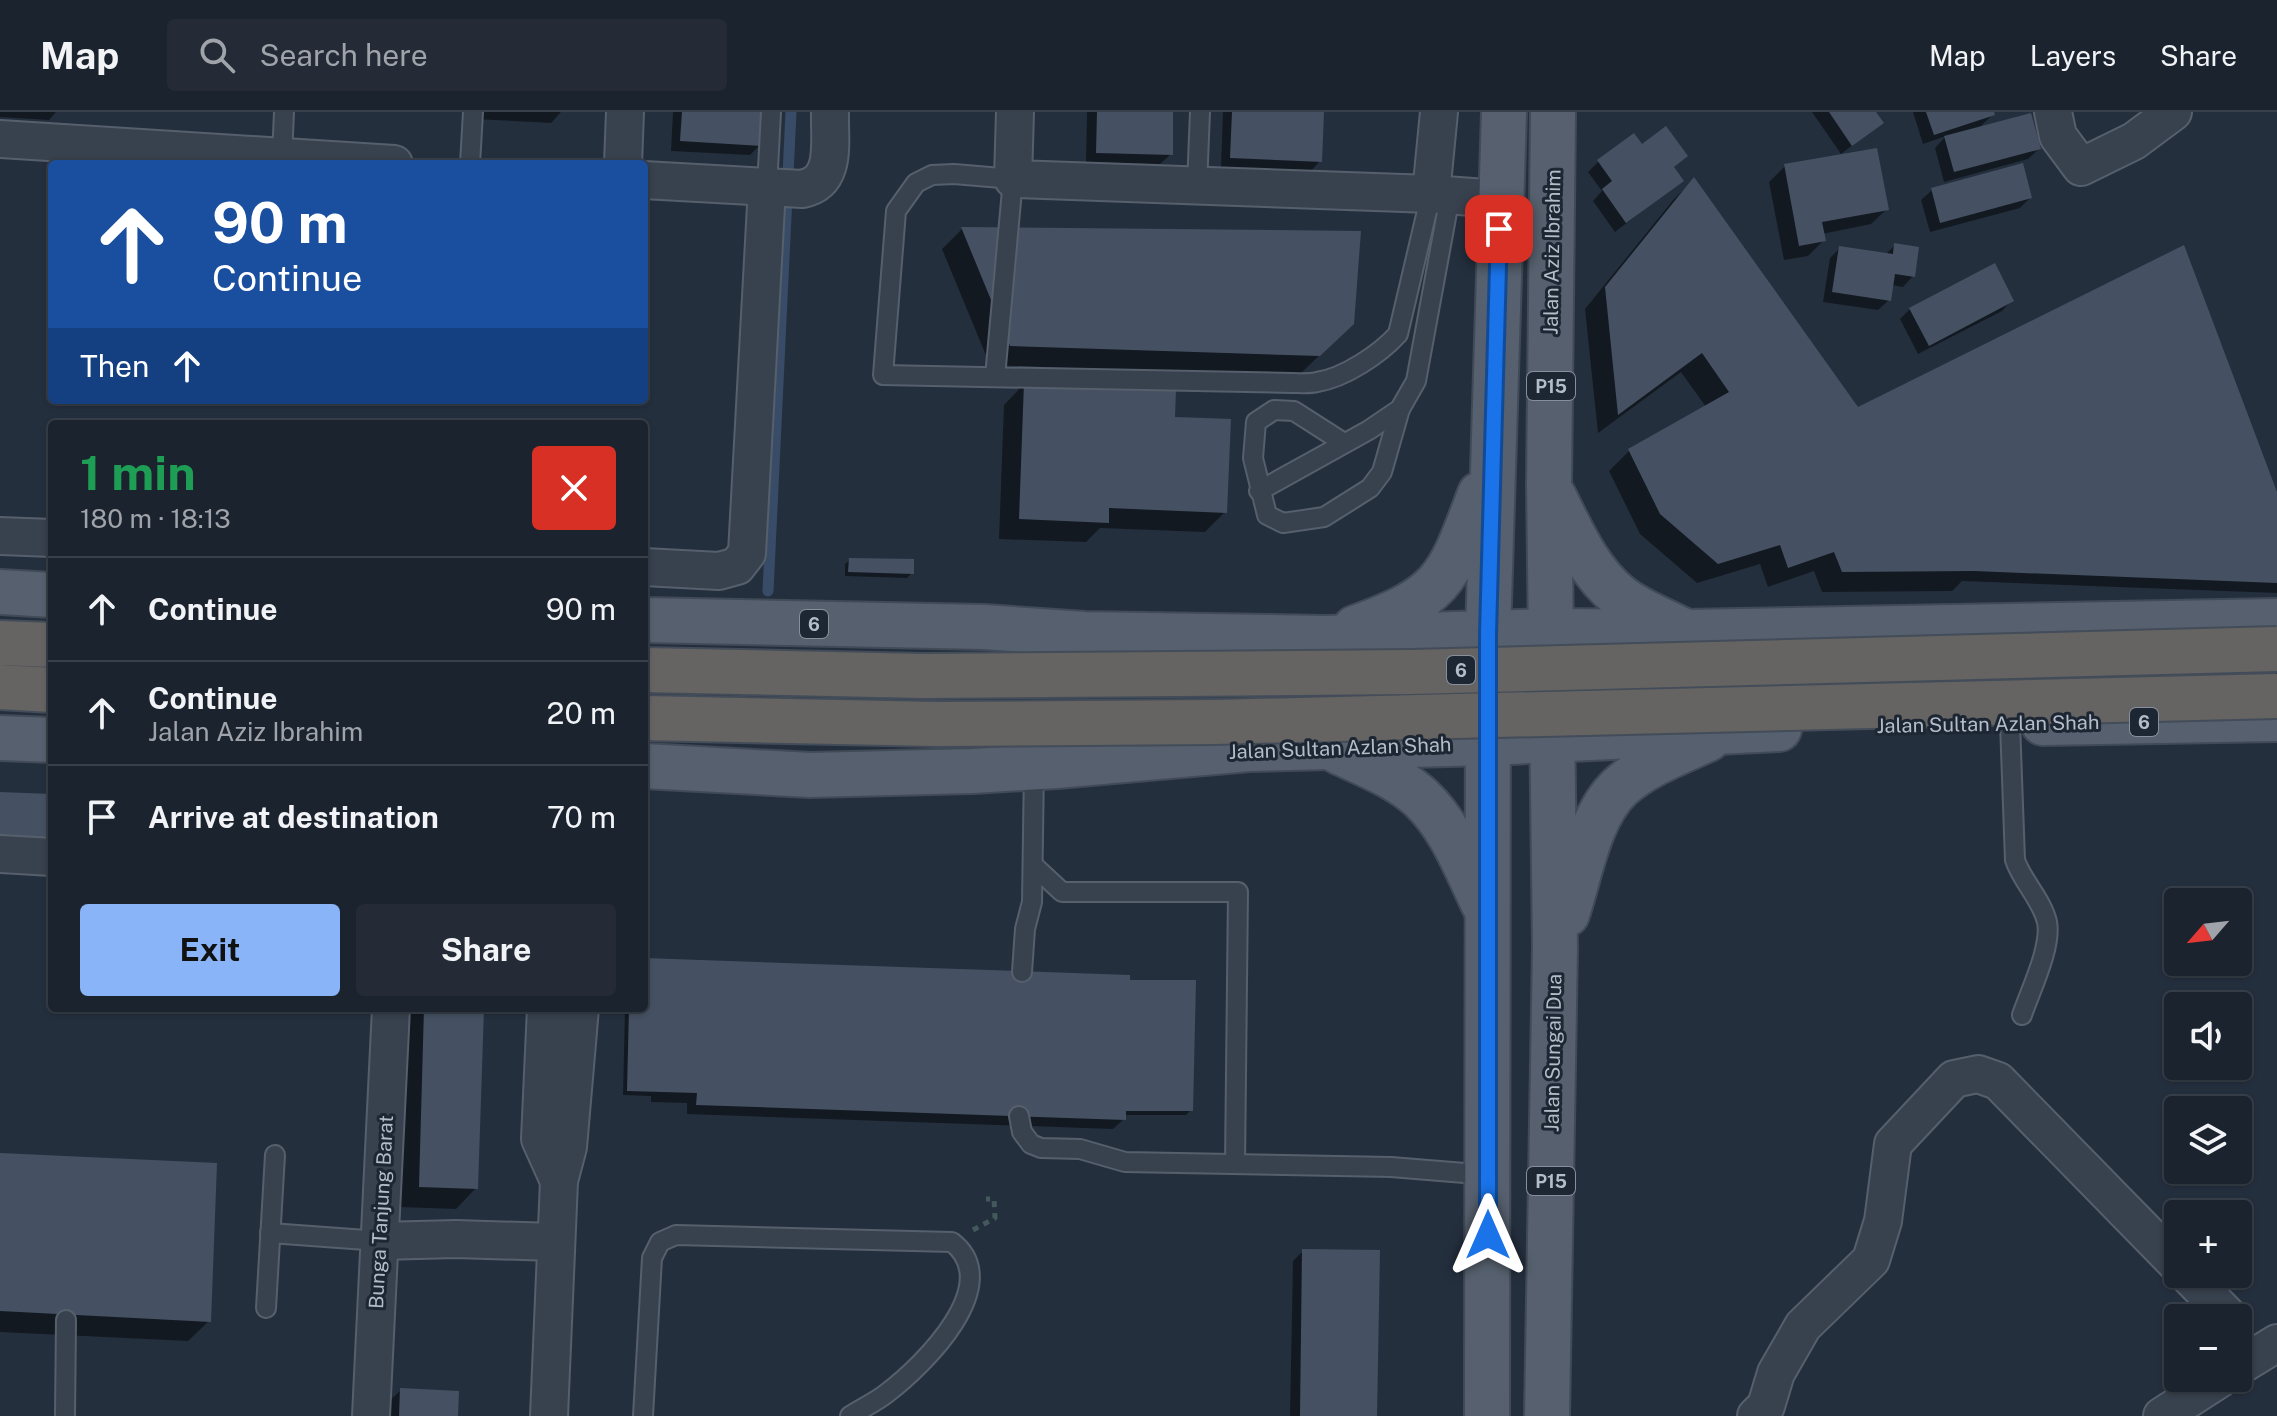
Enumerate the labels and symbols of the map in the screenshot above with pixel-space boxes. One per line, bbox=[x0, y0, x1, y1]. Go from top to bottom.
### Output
street label: Jalan Aziz Ibrahim bbox=[1539, 169, 1565, 335]
pin bbox=[1465, 195, 1533, 263]
road number: P15 bbox=[1527, 372, 1575, 400]
road number: 6 bbox=[800, 610, 828, 638]
road number: 6 bbox=[1447, 656, 1475, 684]
road number: 6 bbox=[2130, 708, 2158, 736]
street label: Jalan Sultan Azlan Shah bbox=[1876, 710, 2100, 738]
street label: Jalan Sultan Azlan Shah bbox=[1228, 732, 1452, 764]
north arrow bbox=[2164, 888, 2252, 976]
street label: Jalan Sungai Dua bbox=[1540, 974, 1566, 1132]
street label: Bunga Tanjung Barat bbox=[364, 1114, 398, 1310]
road number: P15 bbox=[1527, 1167, 1575, 1195]
position arrow bbox=[1446, 1193, 1530, 1277]

